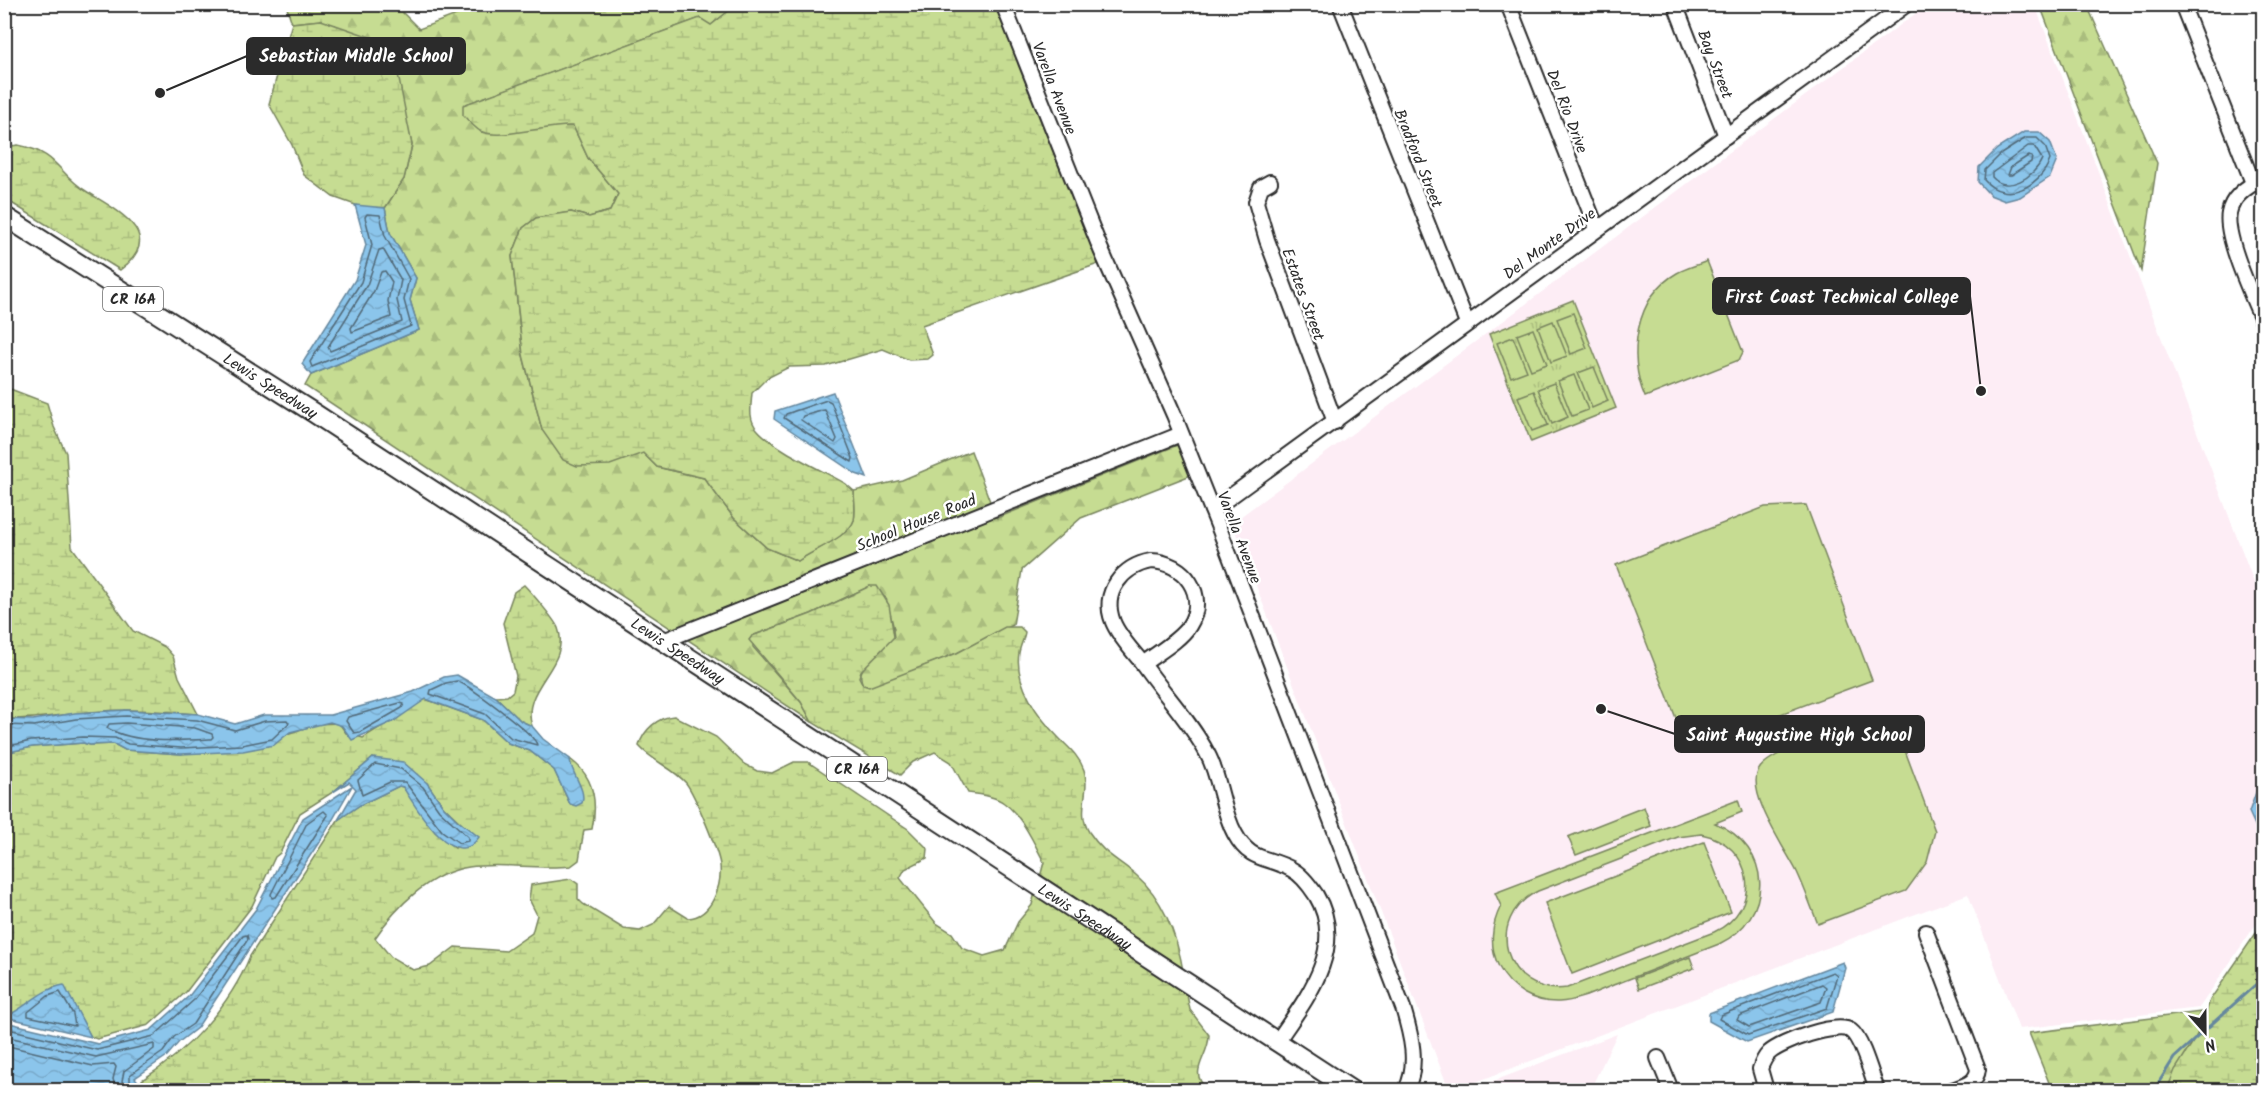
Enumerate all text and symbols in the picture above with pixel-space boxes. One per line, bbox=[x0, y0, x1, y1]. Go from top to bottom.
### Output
street label: Bay Street bbox=[1690, 26, 1739, 103]
callout: Sebastian Middle School bbox=[247, 38, 465, 74]
street label: Varella Avenue bbox=[1024, 39, 1083, 138]
text: Sebastian Middle School bbox=[259, 43, 453, 72]
street label: Del Rio Drive bbox=[1539, 66, 1594, 157]
street label: Bradford Street bbox=[1386, 105, 1449, 212]
street label: Del Monte Drive bbox=[1498, 202, 1602, 286]
street label: Estates Street bbox=[1274, 245, 1331, 345]
callout: First Coast Technical College bbox=[1713, 278, 1970, 314]
text: First Coast Technical College bbox=[1725, 284, 1959, 313]
road number: CR 16A bbox=[103, 287, 163, 311]
street label: Lewis Speedway bbox=[218, 347, 323, 427]
street label: School House Road bbox=[853, 488, 981, 559]
street label: Varella Avenue bbox=[1209, 488, 1268, 587]
street label: Lewis Speedway bbox=[625, 612, 730, 692]
callout: Saint Augustine High School bbox=[1675, 716, 1924, 752]
text: Saint Augustine High School bbox=[1686, 722, 1912, 751]
road number: CR 16A bbox=[827, 757, 887, 781]
street label: Lewis Speedway bbox=[1032, 878, 1137, 958]
north arrow bbox=[2175, 1002, 2235, 1062]
text: N bbox=[2201, 1031, 2219, 1058]

